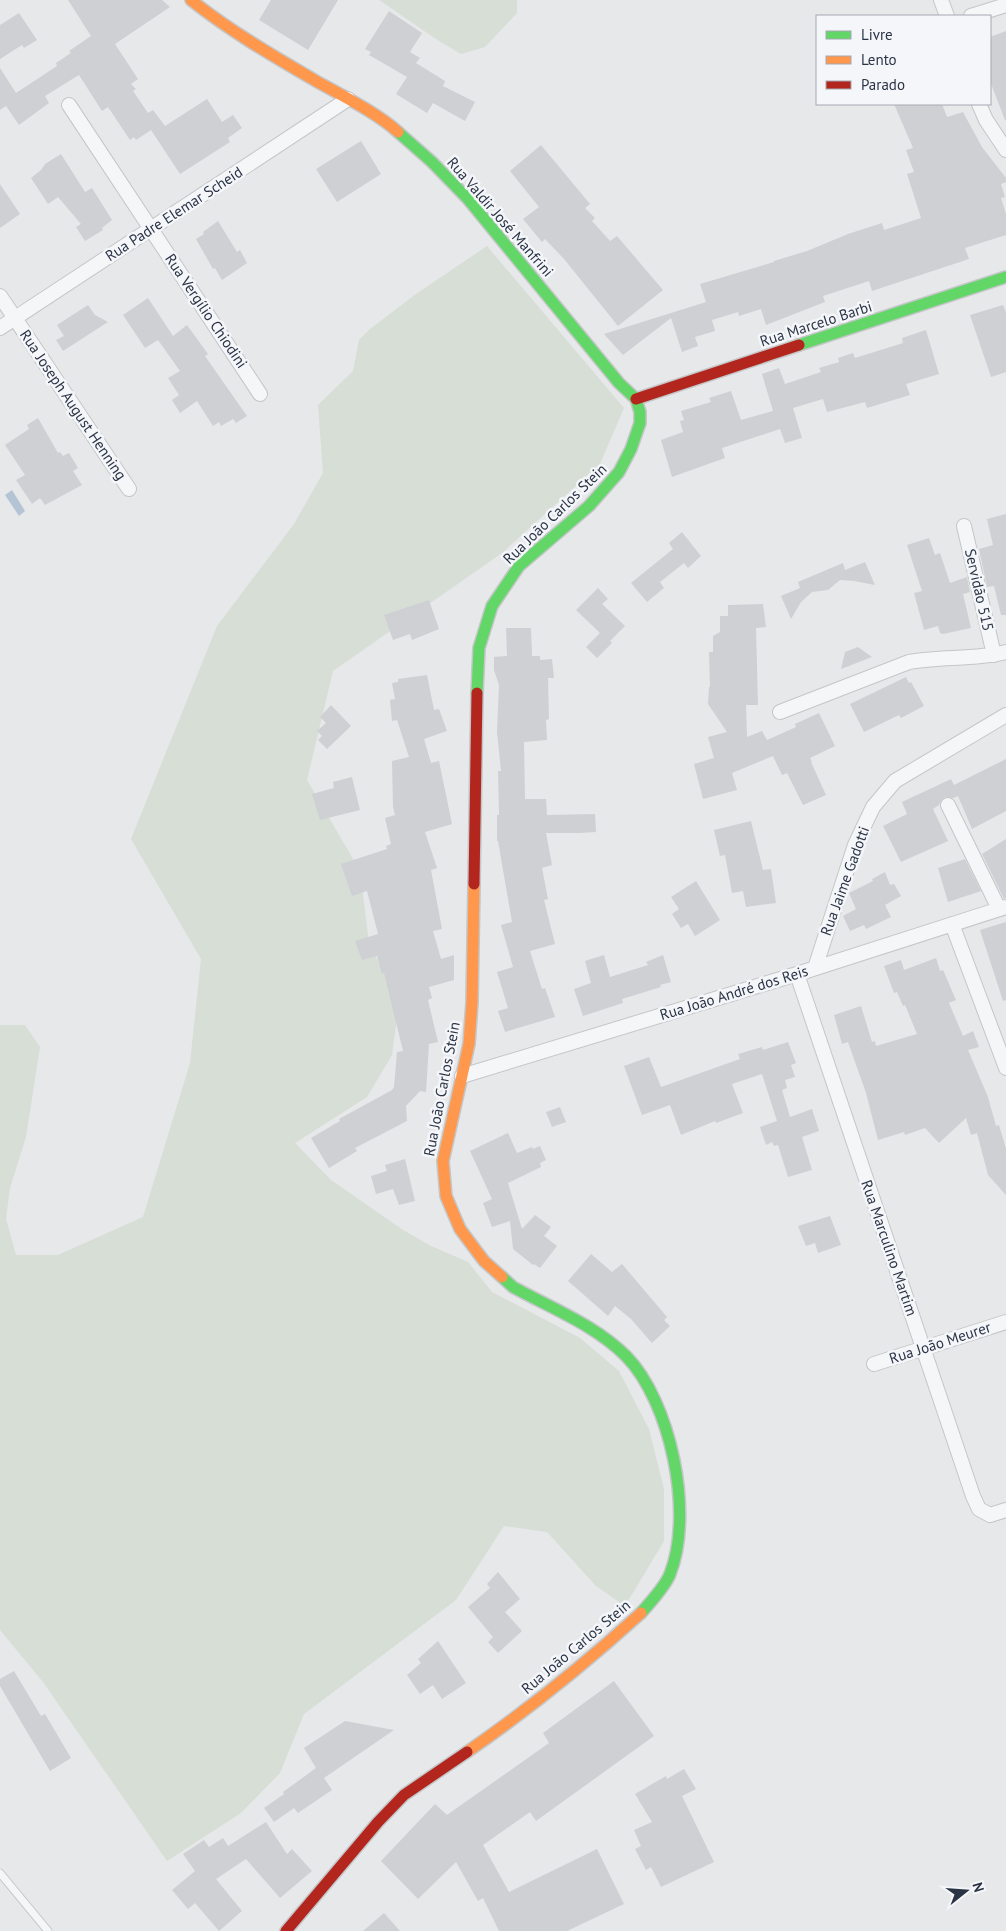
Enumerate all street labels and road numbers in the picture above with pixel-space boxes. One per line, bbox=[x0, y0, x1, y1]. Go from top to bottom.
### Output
street label: Rua Valdir José Manfrini bbox=[443, 153, 558, 281]
street label: Rua Padre Elemar Scheid bbox=[102, 162, 246, 265]
street label: Rua Vergílio Chiodini bbox=[161, 250, 252, 372]
street label: Rua Marcelo Barbi bbox=[757, 296, 874, 351]
street label: Rua Joseph August Henning bbox=[16, 326, 131, 484]
street label: Rua João Carlos Stein bbox=[499, 459, 610, 568]
street label: Servidão 515 bbox=[961, 547, 998, 633]
street label: Rua Jaime Gadotti bbox=[816, 824, 873, 938]
street label: Rua João André dos Reis bbox=[657, 961, 810, 1024]
street label: Rua João Carlos Stein bbox=[419, 1020, 464, 1158]
street label: Rua Marculino Martim bbox=[857, 1177, 922, 1318]
street label: Rua João Meurer bbox=[887, 1317, 993, 1368]
street label: Rua João Carlos Stein bbox=[517, 1595, 634, 1698]

